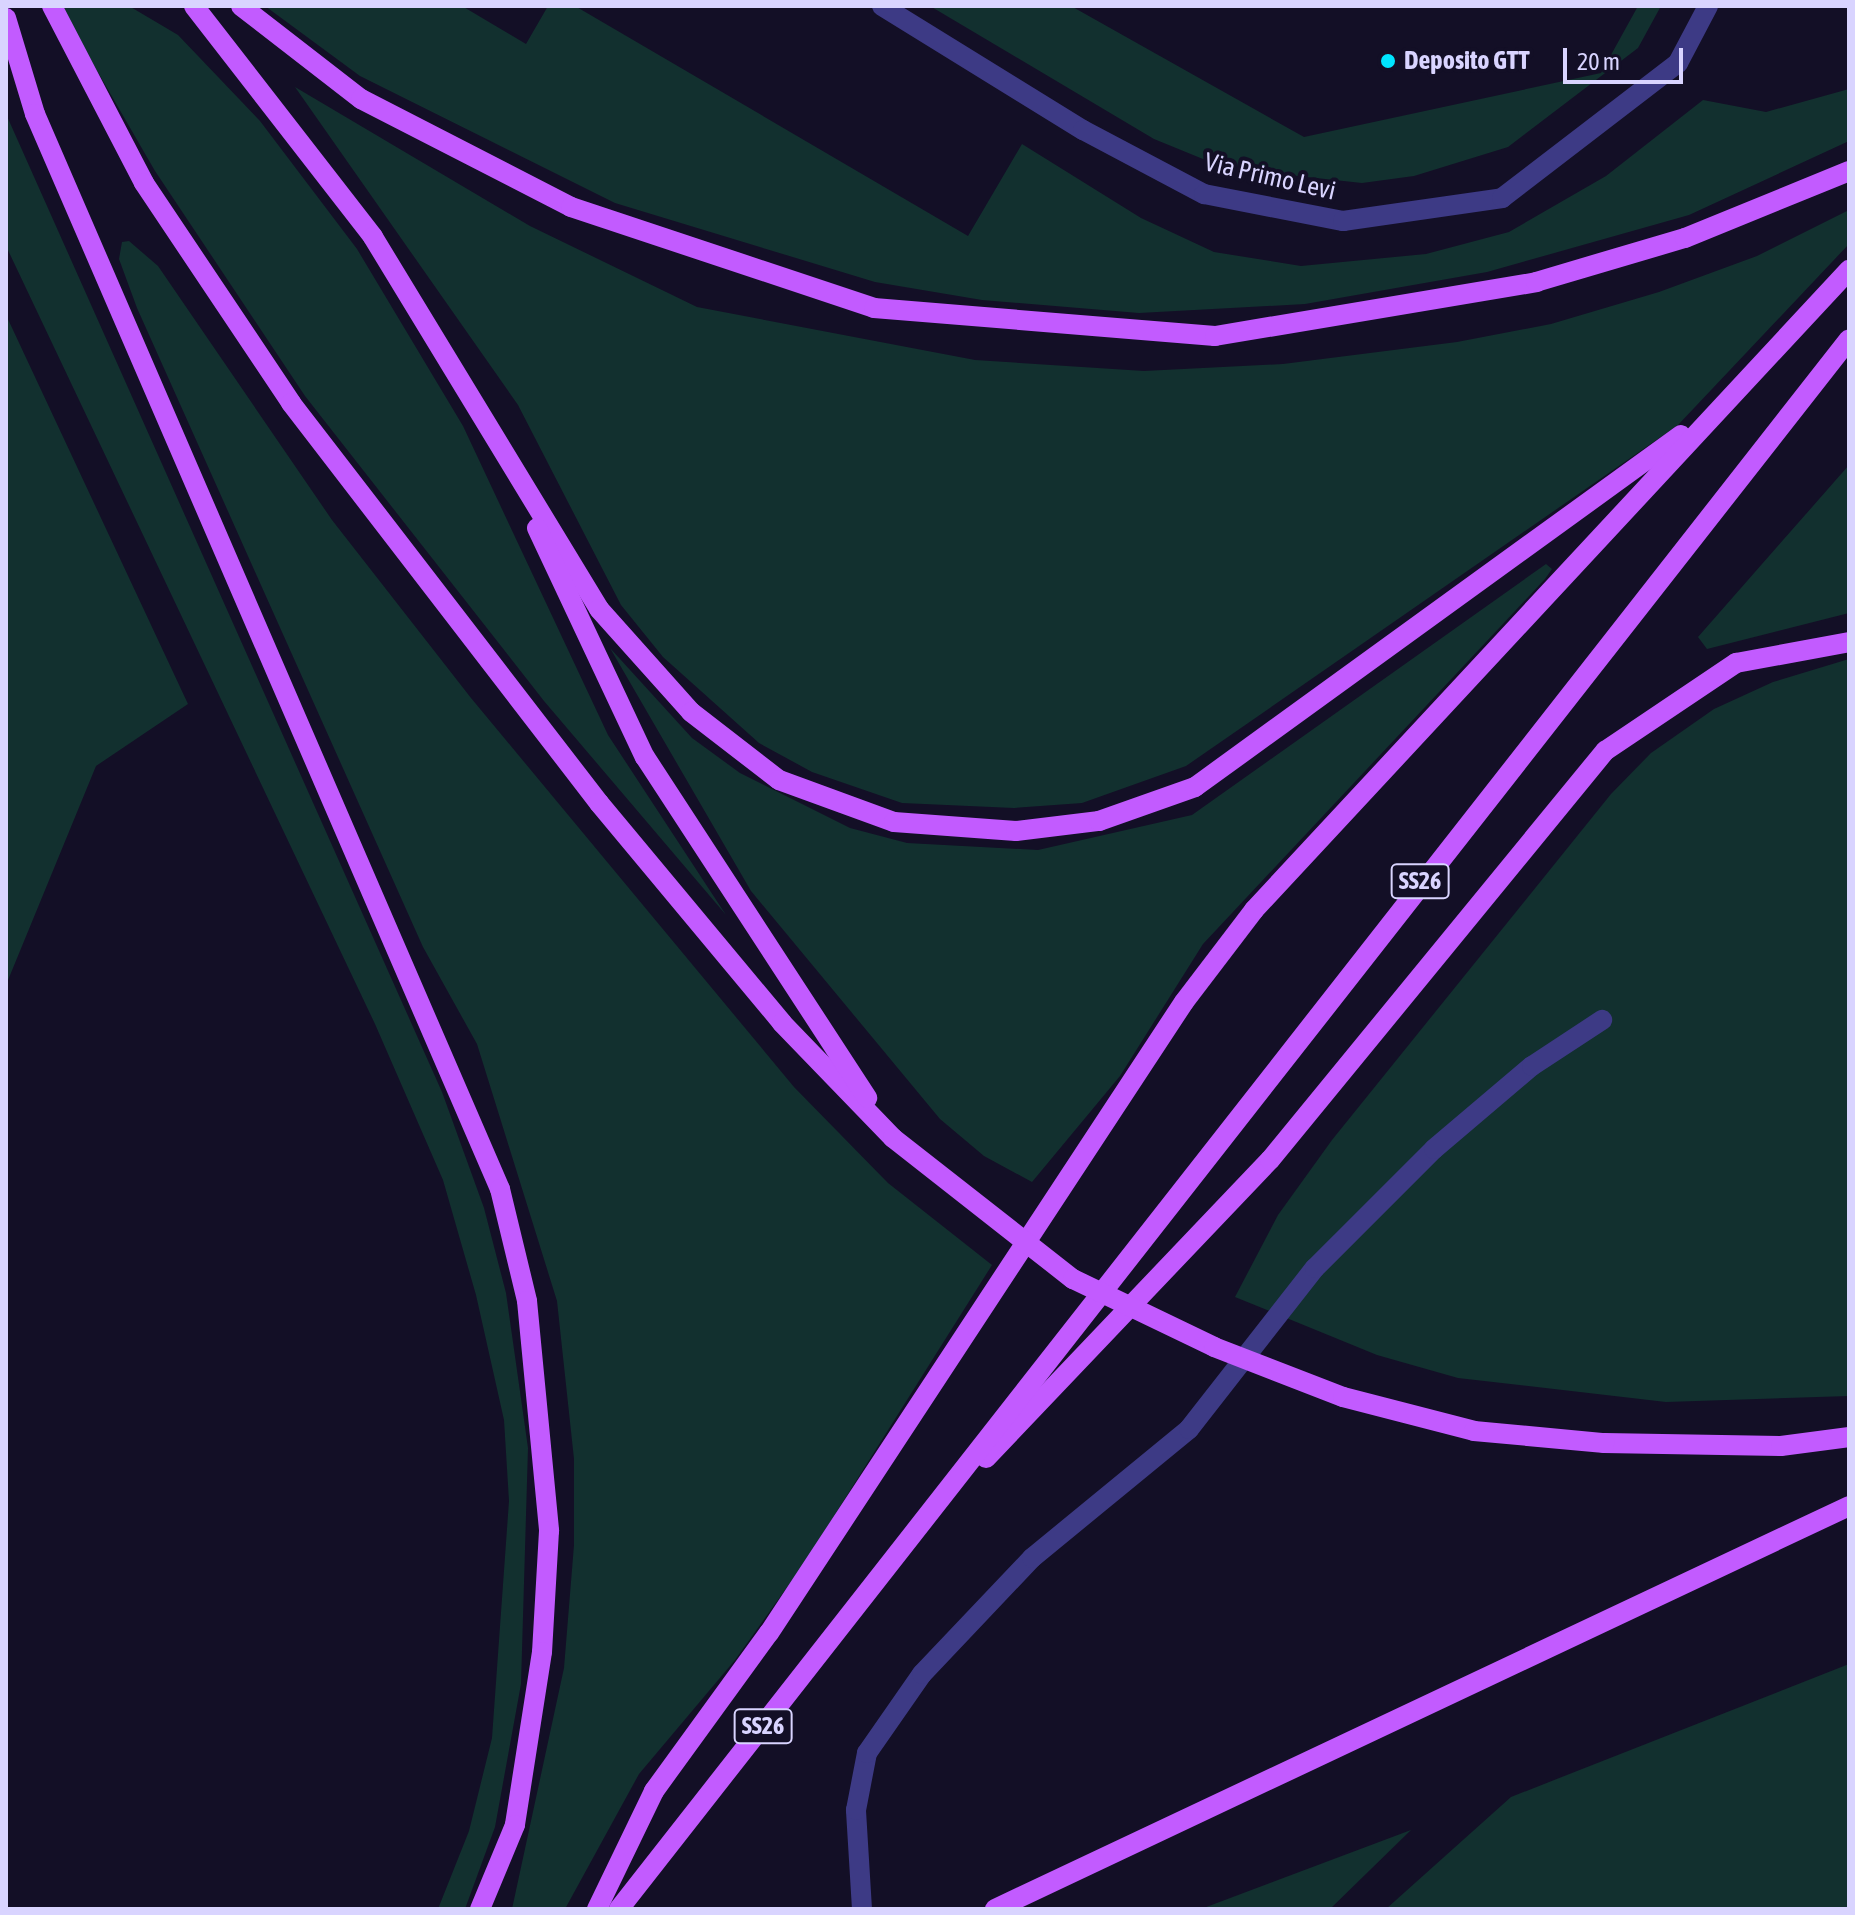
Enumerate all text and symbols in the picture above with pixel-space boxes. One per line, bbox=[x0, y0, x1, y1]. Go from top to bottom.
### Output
scale bar bbox=[1567, 32, 1687, 82]
place label: Deposito GTT bbox=[1404, 45, 1530, 77]
text: 20 m bbox=[1577, 48, 1620, 75]
marker: Deposito GTT bbox=[1379, 52, 1397, 70]
street label: Via Primo Levi bbox=[1201, 147, 1339, 207]
road number: SS26 bbox=[1390, 861, 1450, 901]
road number: SS26 bbox=[733, 1706, 793, 1746]

